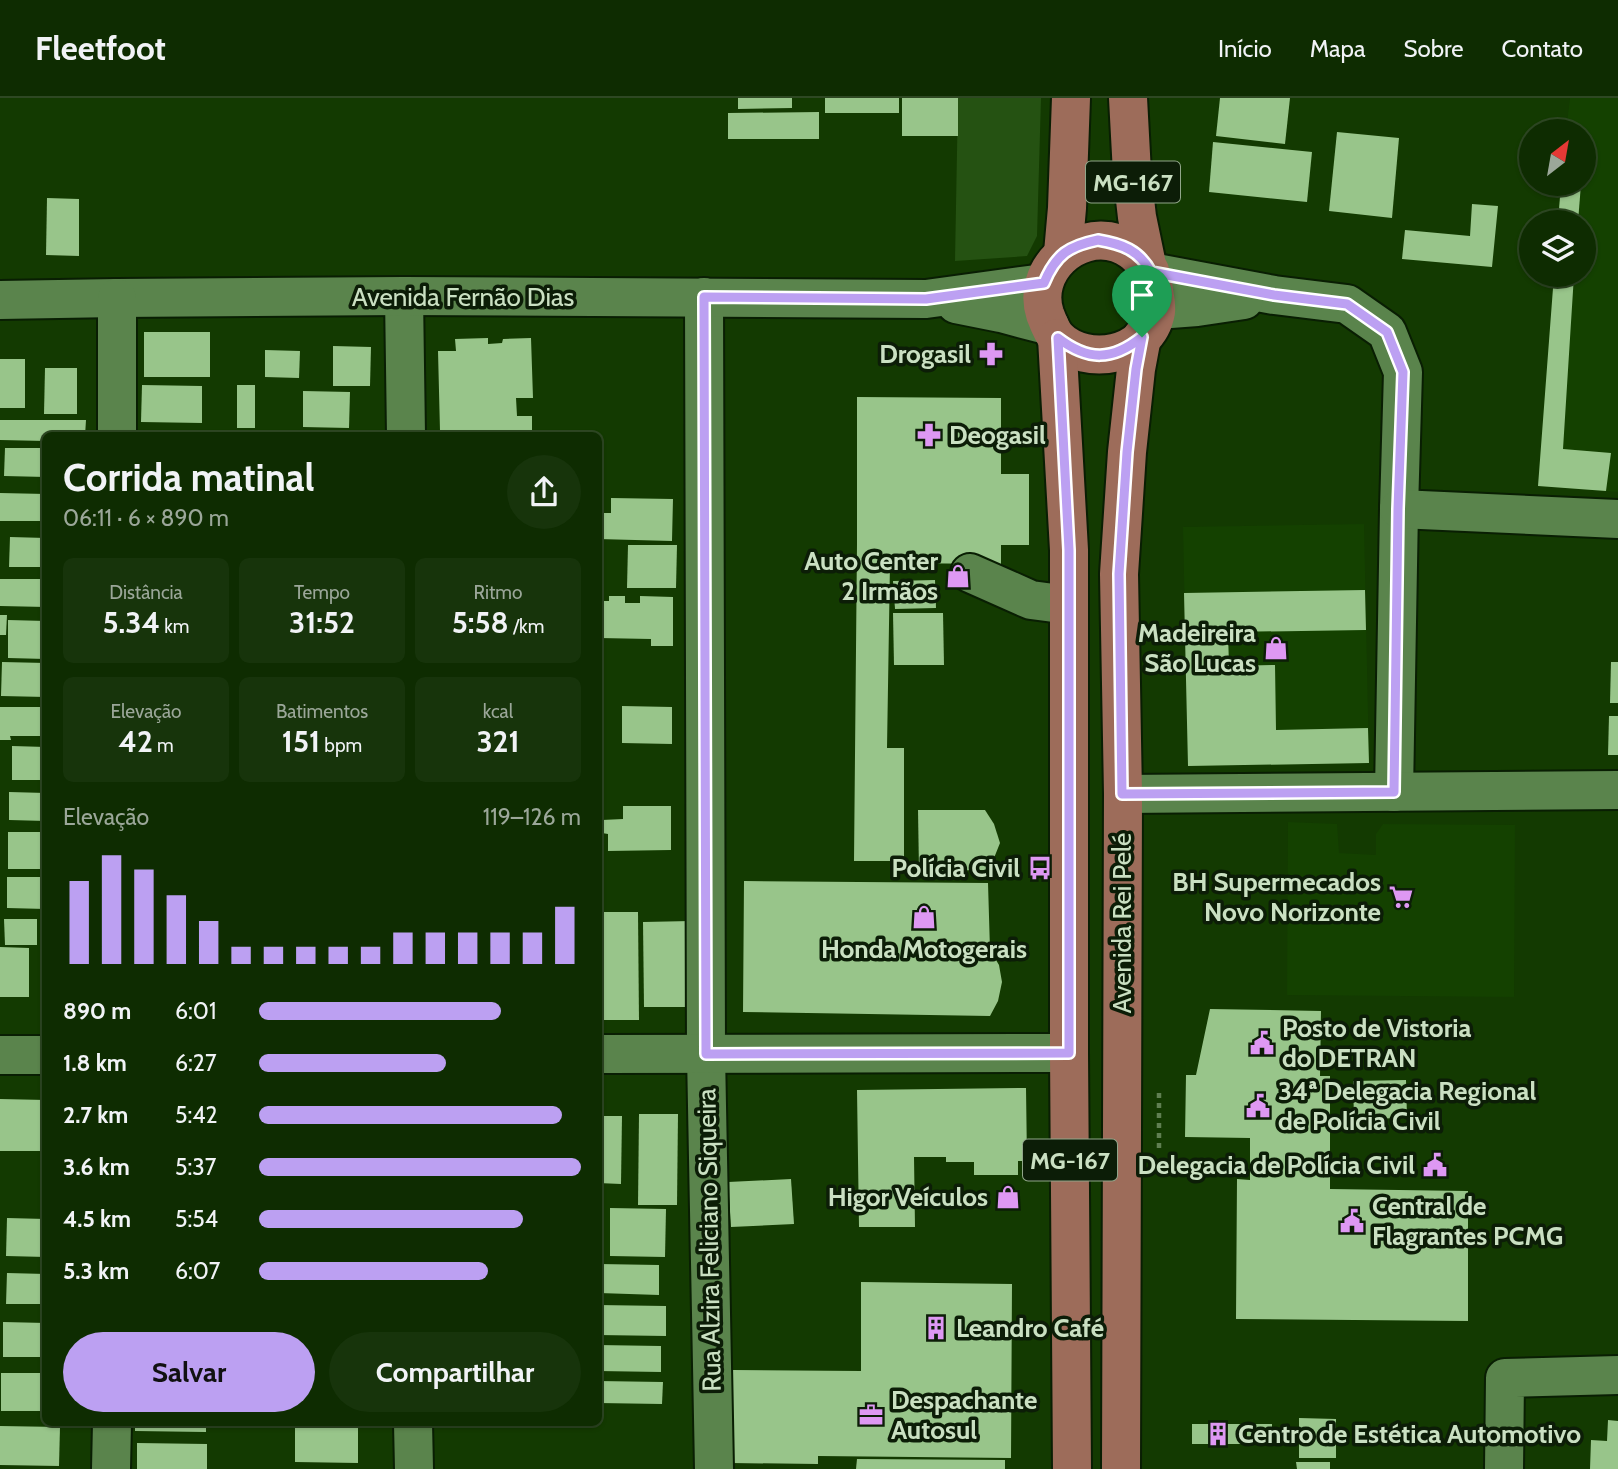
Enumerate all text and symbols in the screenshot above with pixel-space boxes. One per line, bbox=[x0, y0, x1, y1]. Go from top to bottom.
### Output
text: Fleetfoot bbox=[35, 28, 166, 68]
text: Início bbox=[1218, 34, 1272, 63]
text: Mapa bbox=[1310, 34, 1365, 63]
text: Sobre bbox=[1403, 34, 1464, 63]
text: Contato bbox=[1502, 34, 1583, 63]
north arrow bbox=[1519, 119, 1596, 196]
map controls bbox=[1519, 119, 1596, 287]
road number: MG-167 bbox=[1086, 162, 1180, 202]
button: layers bbox=[1519, 210, 1596, 287]
pin bbox=[1112, 265, 1172, 337]
icon: arrive bbox=[1123, 276, 1161, 314]
street label: Avenida Fernão Dias bbox=[352, 281, 574, 313]
place label: Drogasil bbox=[879, 338, 971, 370]
pharmacy icon: Drogasil bbox=[977, 340, 1005, 368]
place label: Deogasil bbox=[949, 419, 1046, 451]
pharmacy icon: Deogasil bbox=[915, 421, 943, 449]
text: Corrida matinal bbox=[63, 454, 315, 501]
button: share bbox=[507, 455, 581, 529]
text: 06:11 · 6 × 890 m bbox=[63, 504, 229, 532]
place label: Auto Center 2 Irmãos bbox=[804, 545, 938, 607]
shop icon: Auto Center 2 Irmãos bbox=[944, 562, 972, 590]
text: Distância bbox=[109, 581, 183, 604]
text: Tempo bbox=[294, 581, 350, 604]
text: Ritmo bbox=[474, 581, 522, 604]
text: 5.34 bbox=[102, 604, 160, 641]
text: 31:52 bbox=[289, 604, 355, 641]
text: 5:58 bbox=[452, 604, 509, 641]
text: km bbox=[160, 615, 190, 638]
text: /km bbox=[509, 615, 544, 638]
place label: Madeireira São Lucas bbox=[1138, 617, 1256, 679]
shop icon: Madeireira São Lucas bbox=[1262, 634, 1290, 662]
text: Elevação bbox=[110, 700, 182, 723]
text: Batimentos bbox=[276, 700, 368, 723]
text: kcal bbox=[483, 700, 513, 723]
text: 42 bbox=[118, 723, 153, 760]
text: 151 bbox=[282, 723, 320, 760]
text: 321 bbox=[476, 723, 520, 760]
text: m bbox=[153, 734, 174, 757]
text: bpm bbox=[320, 734, 362, 757]
text: Elevação bbox=[63, 803, 149, 831]
text: 119–126 m bbox=[483, 803, 581, 831]
street label: Avenida Rei Pelé bbox=[1106, 833, 1138, 1013]
place label: Polícia Civil bbox=[891, 852, 1020, 884]
bus stop icon: Polícia Civil bbox=[1026, 854, 1054, 882]
place label: BH Supermecados Novo Norizonte bbox=[1172, 866, 1381, 928]
supermarket icon: BH Supermecados Novo Norizonte bbox=[1387, 883, 1415, 911]
shop icon: Honda Motogerais bbox=[910, 903, 938, 931]
place label: Honda Motogerais bbox=[821, 933, 1027, 965]
text: 890 m bbox=[63, 997, 131, 1025]
text: 6:01 bbox=[175, 997, 216, 1025]
place label: Posto de Vistoria do DETRAN bbox=[1282, 1012, 1471, 1074]
public building icon: Posto de Vistoria do DETRAN bbox=[1248, 1029, 1276, 1057]
text: 1.8 km bbox=[63, 1049, 127, 1077]
text: 6:27 bbox=[175, 1049, 216, 1077]
place label: 34ª Delegacia Regional de Polícia Civil bbox=[1278, 1075, 1536, 1137]
street label: Rua Alzira Feliciano Siqueira bbox=[690, 1088, 728, 1392]
public building icon: 34ª Delegacia Regional de Polícia Civil bbox=[1244, 1092, 1272, 1120]
text: 2.7 km bbox=[63, 1101, 128, 1129]
text: 5:42 bbox=[175, 1101, 218, 1129]
road number: MG-167 bbox=[1023, 1140, 1117, 1180]
place label: Delegacia de Polícia Civil bbox=[1137, 1149, 1415, 1181]
public building icon: Delegacia de Polícia Civil bbox=[1421, 1151, 1449, 1179]
text: 3.6 km bbox=[63, 1153, 130, 1181]
text: 5:37 bbox=[175, 1153, 216, 1181]
place label: Higor Veículos bbox=[828, 1181, 988, 1213]
shop icon: Higor Veículos bbox=[994, 1183, 1022, 1211]
place label: Central de Flagrantes PCMG bbox=[1372, 1190, 1563, 1252]
text: 4.5 km bbox=[63, 1205, 131, 1233]
text: 5:54 bbox=[175, 1205, 218, 1233]
public building icon: Central de Flagrantes PCMG bbox=[1338, 1207, 1366, 1235]
text: 5.3 km bbox=[63, 1257, 129, 1285]
text: 6:07 bbox=[175, 1257, 220, 1285]
place label: Leandro Café bbox=[956, 1312, 1104, 1344]
building icon: Leandro Café bbox=[922, 1314, 950, 1342]
button: Salvar bbox=[63, 1332, 315, 1412]
button: Compartilhar bbox=[329, 1332, 581, 1412]
place label: Despachante Autosul bbox=[891, 1384, 1037, 1446]
office icon: Despachante Autosul bbox=[857, 1401, 885, 1429]
place label: Centro de Estética Automotivo bbox=[1238, 1418, 1581, 1450]
building icon: Centro de Estética Automotivo bbox=[1204, 1420, 1232, 1448]

